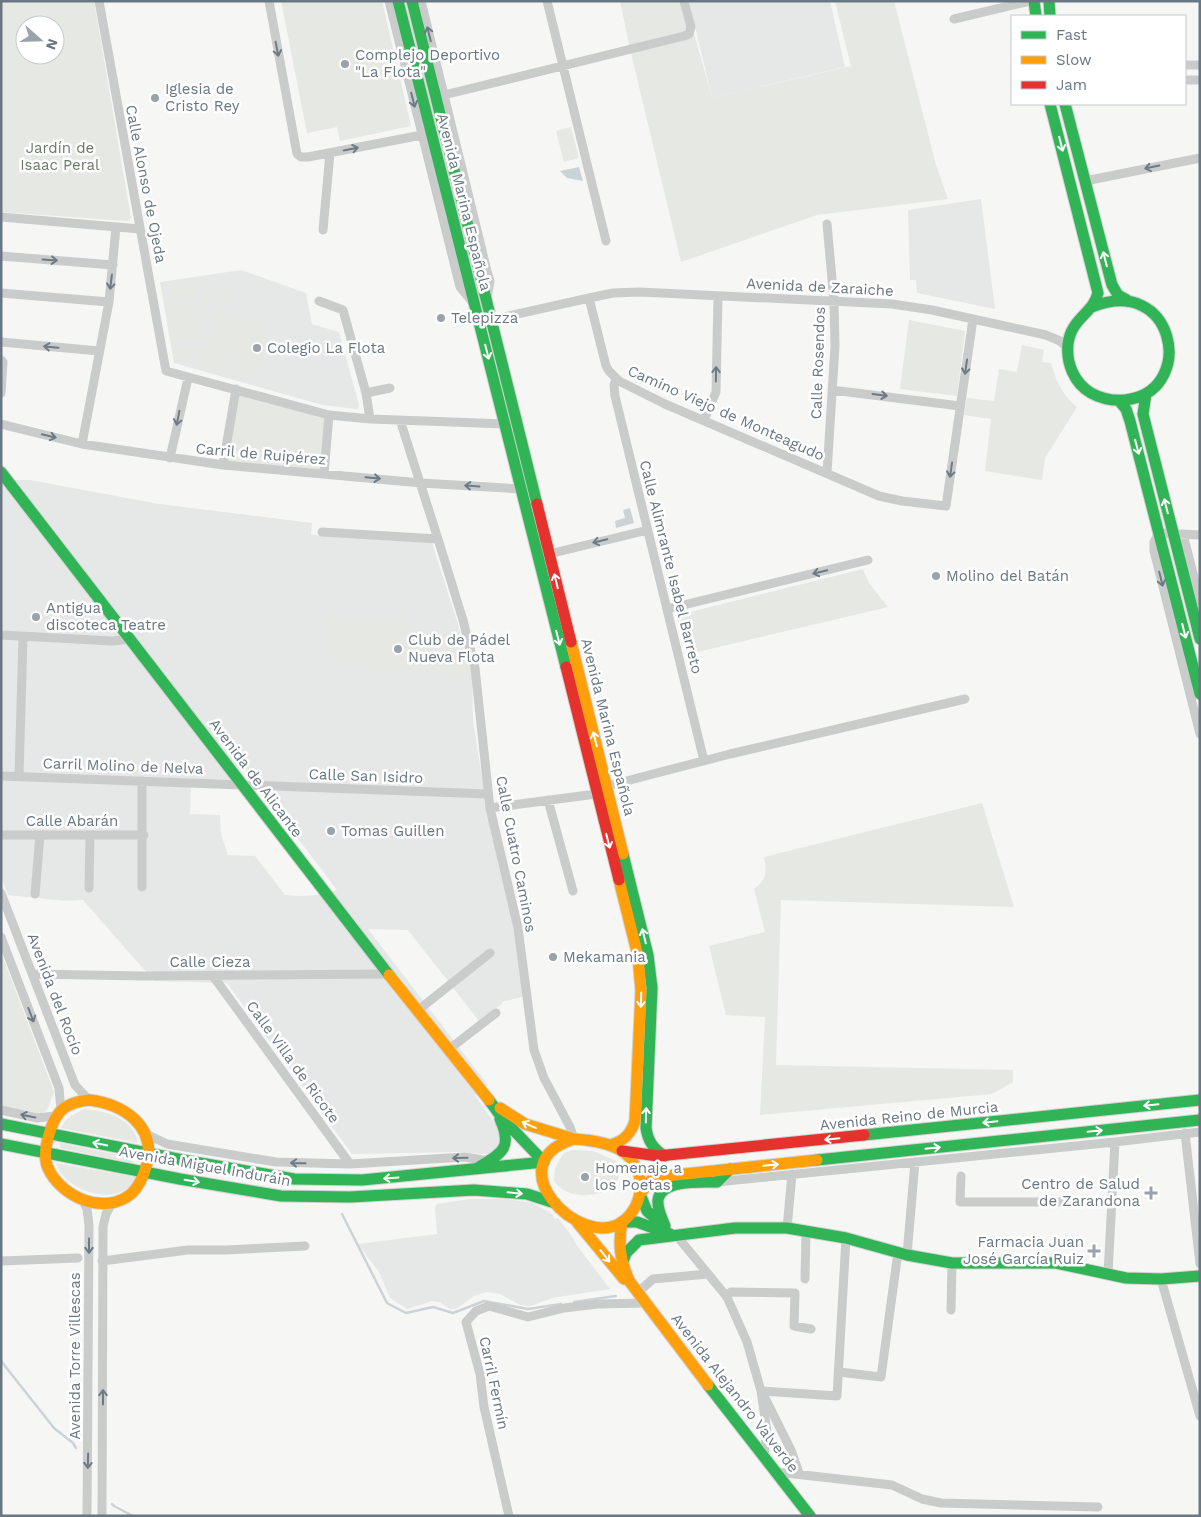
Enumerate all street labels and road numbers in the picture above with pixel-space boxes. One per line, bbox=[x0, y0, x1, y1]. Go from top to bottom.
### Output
street label: Calle Alonso de Ojeda bbox=[122, 103, 170, 265]
street label: Avenida Marina Española bbox=[433, 111, 495, 293]
street label: Avenida de Zaraiche bbox=[746, 274, 894, 300]
street label: Calle Rosendos bbox=[807, 306, 829, 420]
street label: Camino Viejo de Monteagudo bbox=[625, 361, 827, 465]
street label: Carril de Ruipérez bbox=[195, 439, 327, 469]
street label: Calle Alimrante Isabel Barreto bbox=[636, 458, 706, 676]
street label: Avenida Marina Española bbox=[577, 636, 639, 818]
street label: Avenida de Alicante bbox=[206, 715, 306, 841]
street label: Carril Molino de Nelva bbox=[42, 754, 204, 778]
street label: Calle San Isidro bbox=[308, 765, 424, 787]
street label: Calle Cuatro Caminos bbox=[492, 774, 540, 934]
street label: Calle Abarán bbox=[26, 812, 118, 830]
street label: Avenida del Rocío bbox=[23, 930, 87, 1058]
street label: Calle Cieza bbox=[169, 953, 251, 971]
street label: Calle Villa de Ricote bbox=[243, 997, 343, 1127]
street label: Avenida Reino de Murcia bbox=[819, 1098, 1000, 1134]
street label: Avenida Miguel Induráin bbox=[118, 1142, 292, 1190]
street label: Avenida Torre Villescas bbox=[66, 1272, 84, 1440]
street label: Avenida Alejandro Valverde bbox=[667, 1310, 803, 1476]
street label: Carril Fermín bbox=[475, 1335, 513, 1431]

